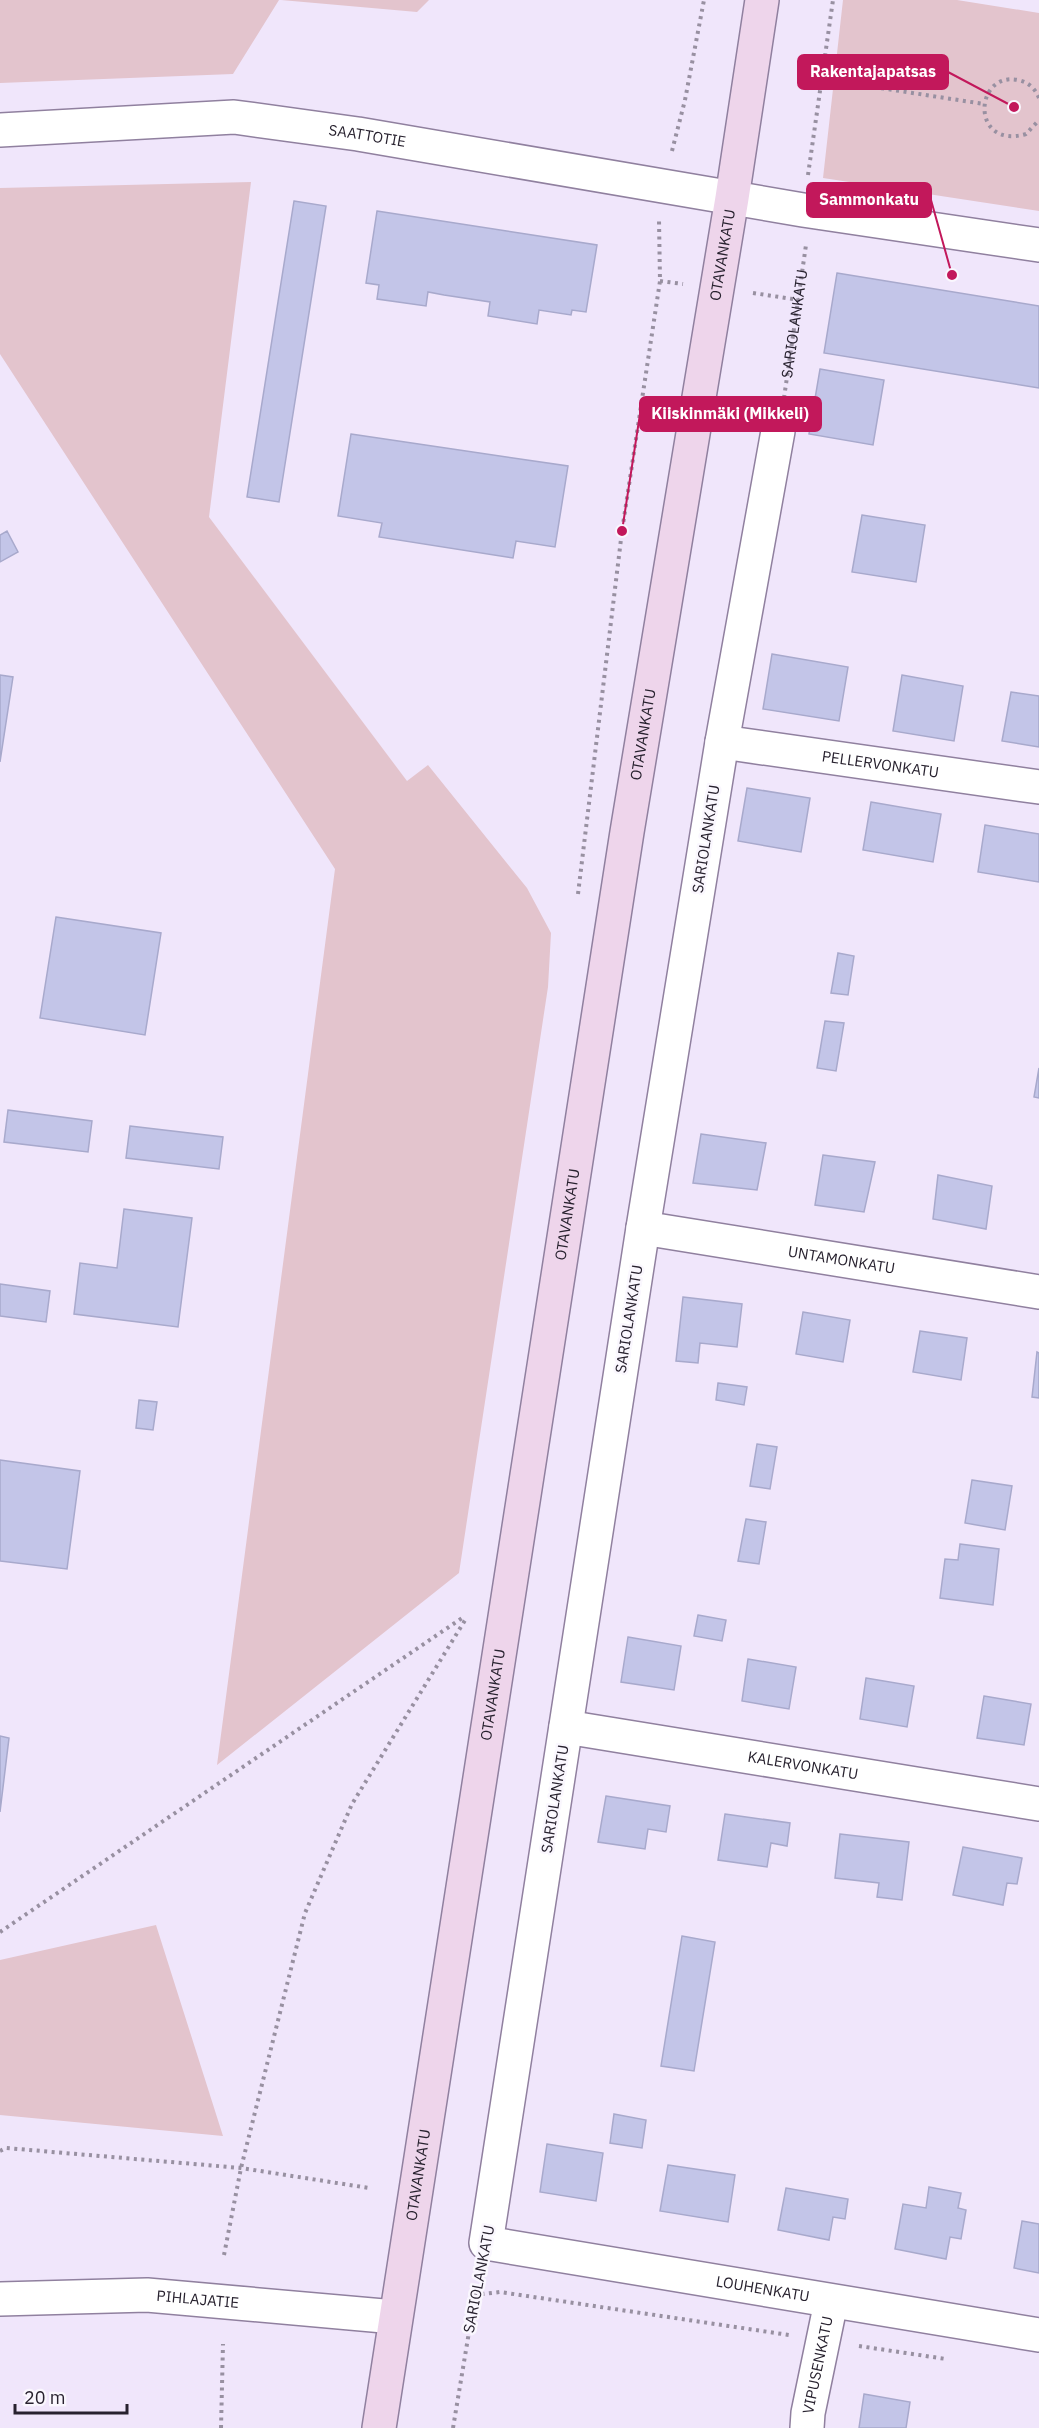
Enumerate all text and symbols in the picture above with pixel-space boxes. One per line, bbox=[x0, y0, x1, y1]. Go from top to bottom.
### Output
callout: Rakentajapatsas bbox=[798, 55, 948, 89]
text: Rakentajapatsas bbox=[810, 61, 936, 81]
street label: SAATTOTIE bbox=[328, 120, 407, 151]
callout: Sammonkatu bbox=[807, 183, 931, 217]
text: Sammonkatu bbox=[819, 189, 919, 209]
street label: OTAVANKATU bbox=[705, 208, 739, 302]
street label: SARIOLANKATU bbox=[777, 268, 811, 379]
callout: Kiiskinmäki (Mikkeli) bbox=[640, 397, 821, 431]
text: Kiiskinmäki (Mikkeli) bbox=[651, 403, 809, 423]
street label: OTAVANKATU bbox=[626, 687, 660, 782]
street label: PELLERVONKATU bbox=[821, 746, 940, 782]
street label: SARIOLANKATU bbox=[688, 783, 723, 894]
street label: OTAVANKATU bbox=[551, 1167, 584, 1262]
street label: UNTAMONKATU bbox=[787, 1242, 897, 1278]
street label: SARIOLANKATU bbox=[611, 1263, 646, 1374]
street label: OTAVANKATU bbox=[476, 1647, 509, 1742]
street label: SARIOLANKATU bbox=[537, 1743, 572, 1854]
street label: KALERVONKATU bbox=[746, 1747, 860, 1783]
street label: OTAVANKATU bbox=[401, 2128, 434, 2222]
street label: SARIOLANKATU bbox=[459, 2223, 498, 2334]
street label: LOUHENKATU bbox=[715, 2271, 811, 2306]
street label: PIHLAJATIE bbox=[156, 2286, 240, 2312]
street label: VIPUSENKATU bbox=[798, 2314, 837, 2416]
scale bar bbox=[15, 2377, 128, 2415]
text: 20 m bbox=[24, 2386, 66, 2409]

